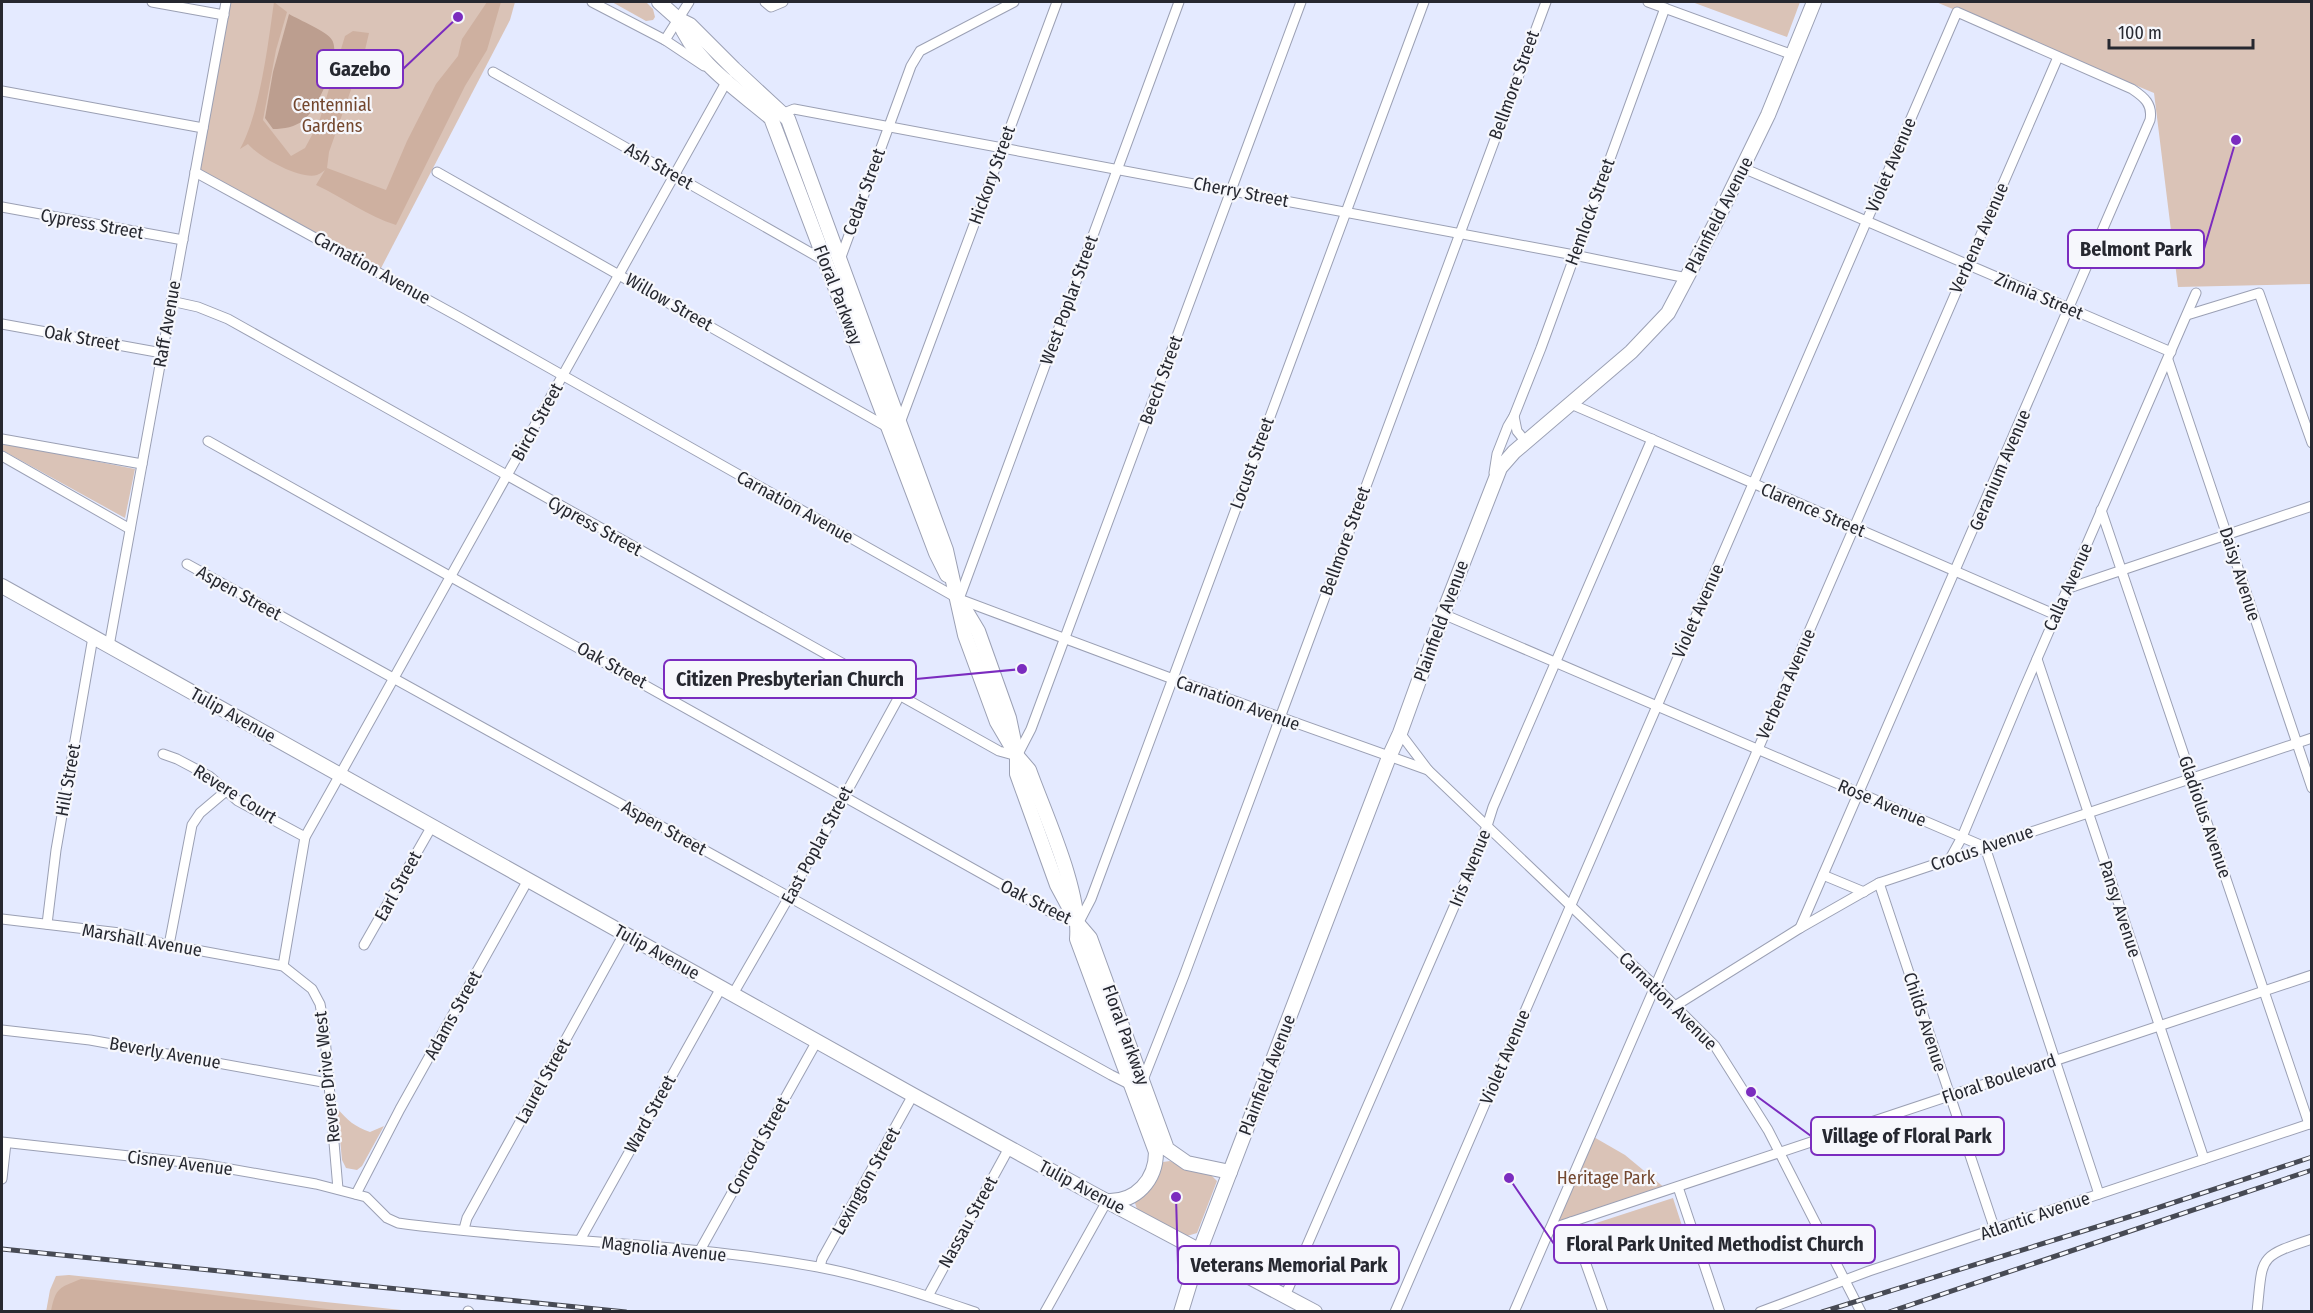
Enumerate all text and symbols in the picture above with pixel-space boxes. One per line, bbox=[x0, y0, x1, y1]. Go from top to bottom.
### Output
scale bar bbox=[2109, 12, 2253, 50]
text: 100 m bbox=[2118, 22, 2162, 44]
street label: Bellmore Street bbox=[1484, 27, 1544, 143]
callout: Gazebo bbox=[317, 50, 403, 88]
text: Gazebo bbox=[329, 57, 391, 81]
park label: Centennial Gardens bbox=[293, 94, 372, 137]
street label: Violet Avenue bbox=[1861, 114, 1921, 216]
street label: Hickory Street bbox=[964, 122, 1020, 227]
street label: Ash Street bbox=[621, 138, 697, 194]
street label: Cedar Street bbox=[838, 145, 890, 238]
street label: Plainfield Avenue bbox=[1680, 153, 1758, 277]
street label: Hemlock Street bbox=[1560, 155, 1620, 269]
street label: Cherry Street bbox=[1192, 172, 1291, 212]
street label: Verbena Avenue bbox=[1945, 179, 2013, 297]
street label: Cypress Street bbox=[39, 204, 145, 244]
street label: Carnation Avenue bbox=[310, 227, 434, 309]
callout: Belmont Park bbox=[2068, 230, 2204, 268]
street label: West Poplar Street bbox=[1035, 232, 1103, 368]
text: Belmont Park bbox=[2080, 237, 2193, 261]
street label: Floral Parkway bbox=[809, 242, 867, 348]
street label: Willow Street bbox=[621, 268, 717, 336]
street label: Zinnia Street bbox=[1992, 268, 2087, 325]
street label: Raff Avenue bbox=[149, 279, 185, 369]
street label: Oak Street bbox=[42, 320, 122, 356]
street label: Beech Street bbox=[1135, 332, 1187, 428]
street label: Birch Street bbox=[507, 379, 567, 465]
street label: Geranium Avenue bbox=[1965, 406, 2035, 534]
street label: Locust Street bbox=[1225, 414, 1279, 512]
street label: Carnation Avenue bbox=[733, 466, 857, 548]
street label: Clarence Street bbox=[1757, 478, 1869, 542]
street label: Bellmore Street bbox=[1315, 483, 1375, 599]
street label: Cypress Street bbox=[544, 491, 646, 561]
street label: Daisy Avenue bbox=[2214, 524, 2266, 624]
street label: Calla Avenue bbox=[2039, 539, 2097, 634]
street label: Plainfield Avenue bbox=[1409, 557, 1473, 685]
street label: Violet Avenue bbox=[1667, 560, 1729, 662]
street label: Aspen Street bbox=[193, 561, 285, 625]
street label: Verbena Avenue bbox=[1752, 625, 1820, 743]
street label: Oak Street bbox=[573, 637, 651, 693]
callout: Citizen Presbyterian Church bbox=[664, 660, 916, 698]
text: Citizen Presbyterian Church bbox=[676, 667, 904, 691]
street label: Carnation Avenue bbox=[1173, 670, 1303, 736]
street label: Tulip Avenue bbox=[186, 683, 280, 748]
street label: Hill Street bbox=[51, 742, 85, 818]
street label: Gladiolus Avenue bbox=[2174, 753, 2236, 881]
street label: Revere Court bbox=[189, 760, 281, 828]
street label: Rose Avenue bbox=[1834, 775, 1930, 832]
street label: East Poplar Street bbox=[777, 782, 857, 908]
street label: Aspen Street bbox=[618, 796, 710, 860]
street label: Crocus Avenue bbox=[1928, 820, 2036, 876]
street label: Iris Avenue bbox=[1445, 826, 1496, 910]
street label: Earl Street bbox=[370, 847, 426, 925]
street label: Pansy Avenue bbox=[2094, 858, 2146, 960]
street label: Oak Street bbox=[997, 875, 1075, 929]
street label: Marshall Avenue bbox=[80, 919, 204, 961]
street label: Tulip Avenue bbox=[610, 920, 704, 985]
street label: Carnation Avenue bbox=[1614, 947, 1722, 1055]
street label: Adams Street bbox=[420, 967, 486, 1063]
street label: Childs Avenue bbox=[1899, 969, 1951, 1075]
street label: Floral Parkway bbox=[1098, 982, 1154, 1088]
street label: Violet Avenue bbox=[1475, 1006, 1535, 1108]
street label: Revere Drive West bbox=[309, 1010, 345, 1144]
street label: Plainfield Avenue bbox=[1234, 1011, 1300, 1139]
street label: Beverly Avenue bbox=[108, 1032, 223, 1074]
street label: Laurel Street bbox=[511, 1034, 575, 1127]
street label: Floral Boulevard bbox=[1939, 1049, 2059, 1109]
street label: Ward Street bbox=[620, 1071, 680, 1157]
street label: Concord Street bbox=[722, 1093, 794, 1199]
callout: Village of Floral Park bbox=[1811, 1117, 2004, 1155]
street label: Lexington Street bbox=[827, 1123, 905, 1239]
text: Village of Floral Park bbox=[1821, 1124, 1993, 1148]
street label: Cisney Avenue bbox=[126, 1146, 234, 1180]
street label: Tulip Avenue bbox=[1035, 1155, 1129, 1219]
park label: Heritage Park bbox=[1557, 1167, 1656, 1189]
street label: Nassau Street bbox=[934, 1172, 1002, 1272]
street label: Atlantic Avenue bbox=[1977, 1187, 2093, 1245]
callout: Floral Park United Methodist Church bbox=[1554, 1225, 1875, 1263]
street label: Magnolia Avenue bbox=[601, 1232, 728, 1266]
text: Floral Park United Methodist Church bbox=[1566, 1232, 1864, 1256]
callout: Veterans Memorial Park bbox=[1178, 1246, 1399, 1284]
text: Veterans Memorial Park bbox=[1190, 1253, 1388, 1277]

